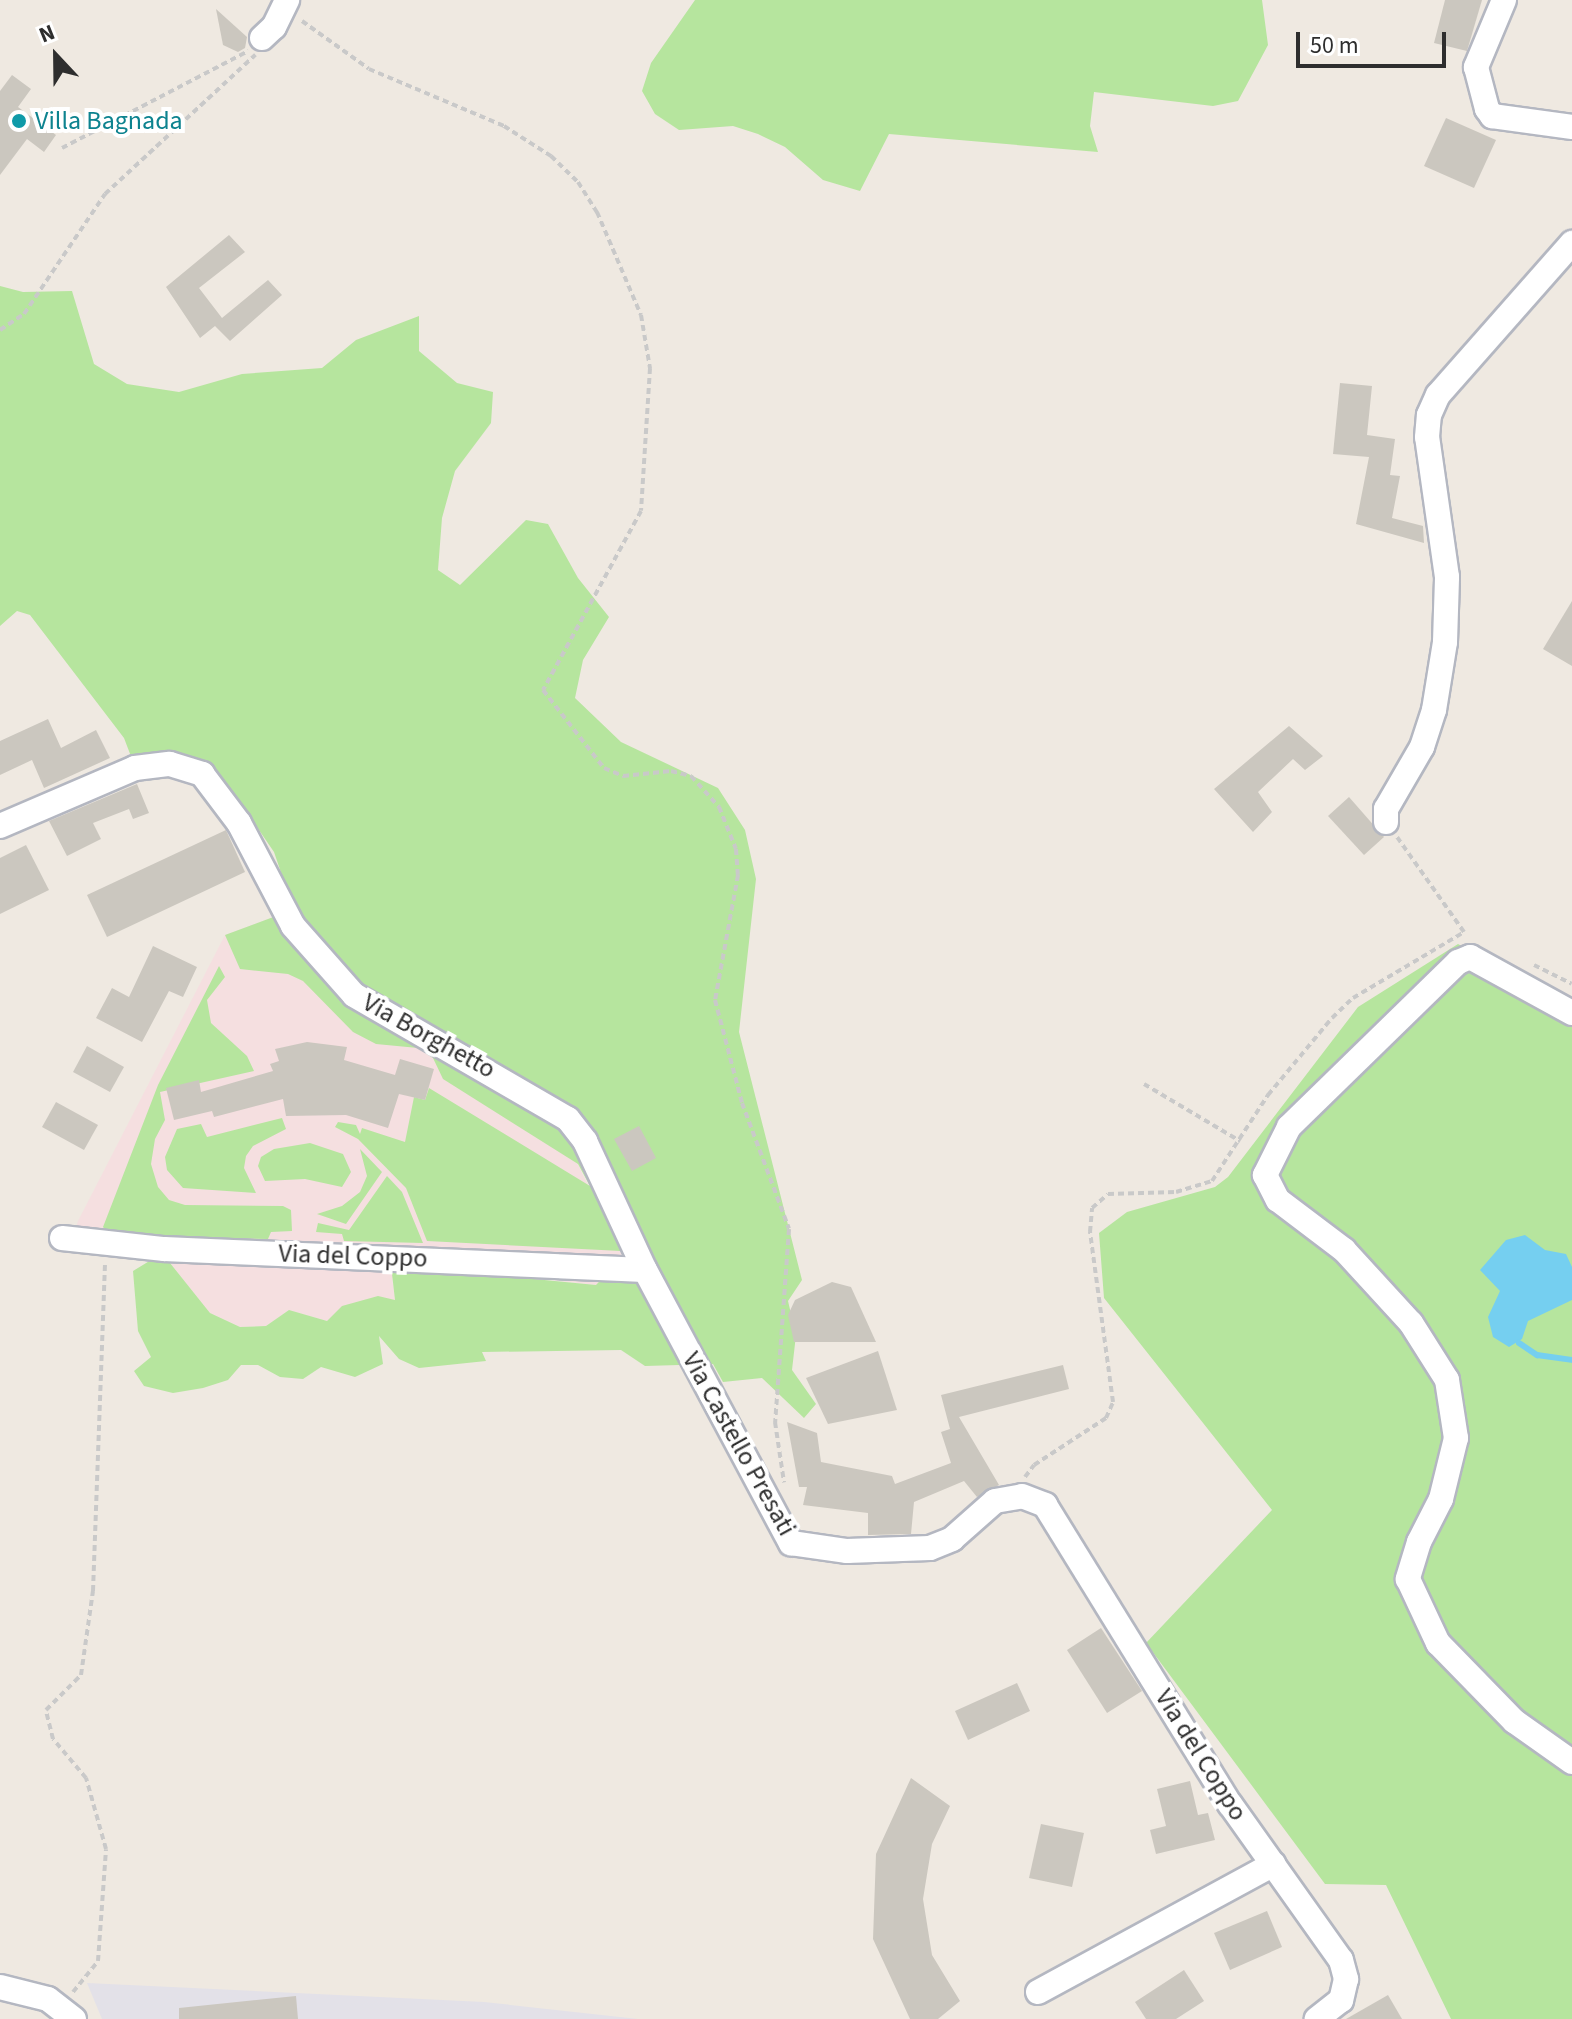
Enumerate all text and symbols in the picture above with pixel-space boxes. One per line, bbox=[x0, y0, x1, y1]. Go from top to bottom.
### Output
north arrow bbox=[16, 16, 96, 96]
text: N bbox=[34, 16, 60, 51]
scale bar bbox=[1300, 16, 1450, 66]
text: 50 m bbox=[1310, 28, 1359, 63]
place label: Villa Bagnada bbox=[35, 105, 183, 137]
marker: Villa Bagnada bbox=[10, 112, 28, 130]
street label: Via Borghetto bbox=[357, 987, 501, 1085]
street label: Via del Coppo bbox=[278, 1238, 428, 1274]
street label: Via Castello Presati bbox=[676, 1347, 802, 1541]
street label: Via del Coppo bbox=[1148, 1683, 1254, 1827]

